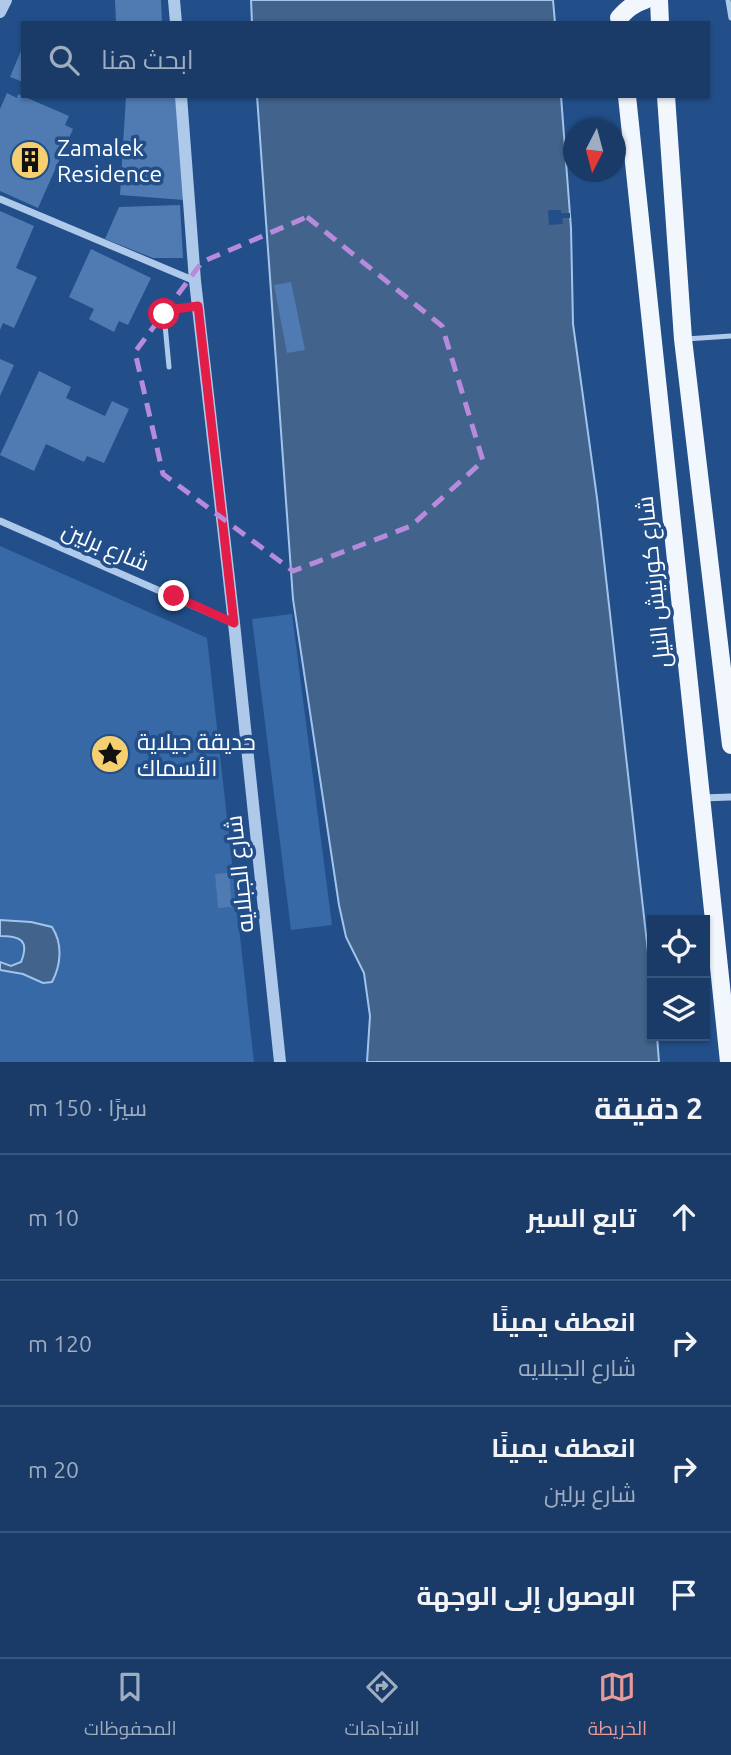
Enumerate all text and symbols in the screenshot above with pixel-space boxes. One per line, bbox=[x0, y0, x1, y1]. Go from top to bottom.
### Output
search box bbox=[21, 21, 710, 98]
icon: search bbox=[45, 41, 83, 79]
text: ابحث هنا bbox=[101, 45, 194, 74]
north arrow bbox=[563, 119, 626, 182]
place label: Zamalek Residence bbox=[57, 135, 162, 186]
building icon: Zamalek Residence bbox=[9, 139, 51, 181]
route start bbox=[148, 298, 179, 329]
street label: شارع كورنيش النيل bbox=[632, 494, 678, 669]
street label: شارع برلين bbox=[57, 517, 153, 579]
route end bbox=[158, 580, 189, 611]
place label: حديقة جيلاية الأسماك bbox=[137, 729, 256, 780]
place icon: حديقة جيلاية الأسماك bbox=[89, 733, 131, 775]
street label: شارع الجبلايه bbox=[220, 814, 262, 934]
map controls bbox=[647, 915, 710, 1041]
button: locate bbox=[647, 915, 710, 978]
button: layers bbox=[647, 978, 710, 1041]
text: 2 دقيقة bbox=[594, 1091, 703, 1125]
text: سيرًا · 150 m bbox=[28, 1095, 147, 1120]
icon: ahead bbox=[665, 1198, 703, 1236]
text: تابع السير bbox=[526, 1203, 636, 1232]
text: 10 m bbox=[28, 1205, 79, 1230]
text: انعطف يمينًا bbox=[491, 1307, 636, 1336]
icon: right bbox=[665, 1324, 703, 1362]
text: 120 m bbox=[28, 1331, 92, 1356]
text: شارع الجبلايه bbox=[518, 1355, 636, 1380]
text: انعطف يمينًا bbox=[491, 1433, 636, 1462]
icon: right bbox=[665, 1450, 703, 1488]
text: 20 m bbox=[28, 1457, 79, 1482]
text: شارع برلين bbox=[544, 1481, 636, 1506]
icon: arrive bbox=[665, 1576, 703, 1614]
text: الوصول إلى الوجهة bbox=[417, 1581, 636, 1610]
tab: المحفوظات bbox=[84, 1668, 177, 1746]
tab: الاتجاهات bbox=[344, 1668, 420, 1746]
tab: الخريطة bbox=[588, 1668, 647, 1746]

